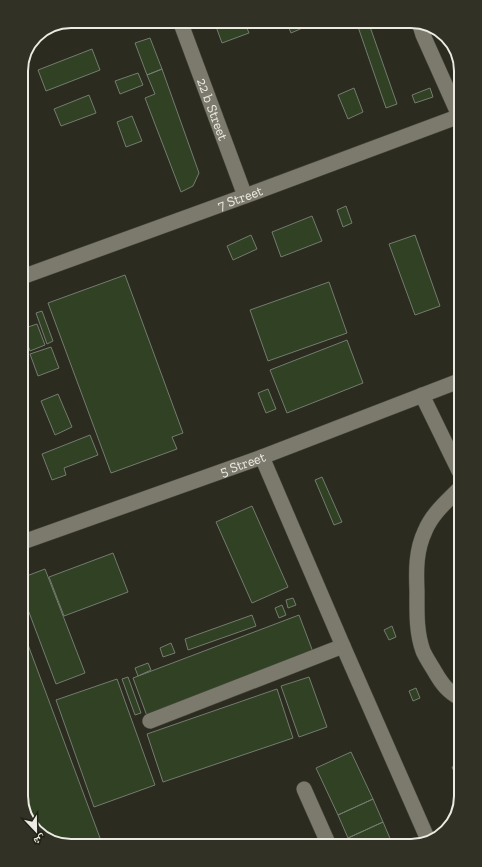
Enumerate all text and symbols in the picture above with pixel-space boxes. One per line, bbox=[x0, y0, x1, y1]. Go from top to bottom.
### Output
street label: 22 b Street bbox=[193, 76, 232, 143]
street label: 7 Street bbox=[215, 181, 266, 214]
street label: 5 Street bbox=[217, 448, 269, 480]
north arrow bbox=[16, 811, 56, 851]
text: ش bbox=[31, 831, 47, 848]

